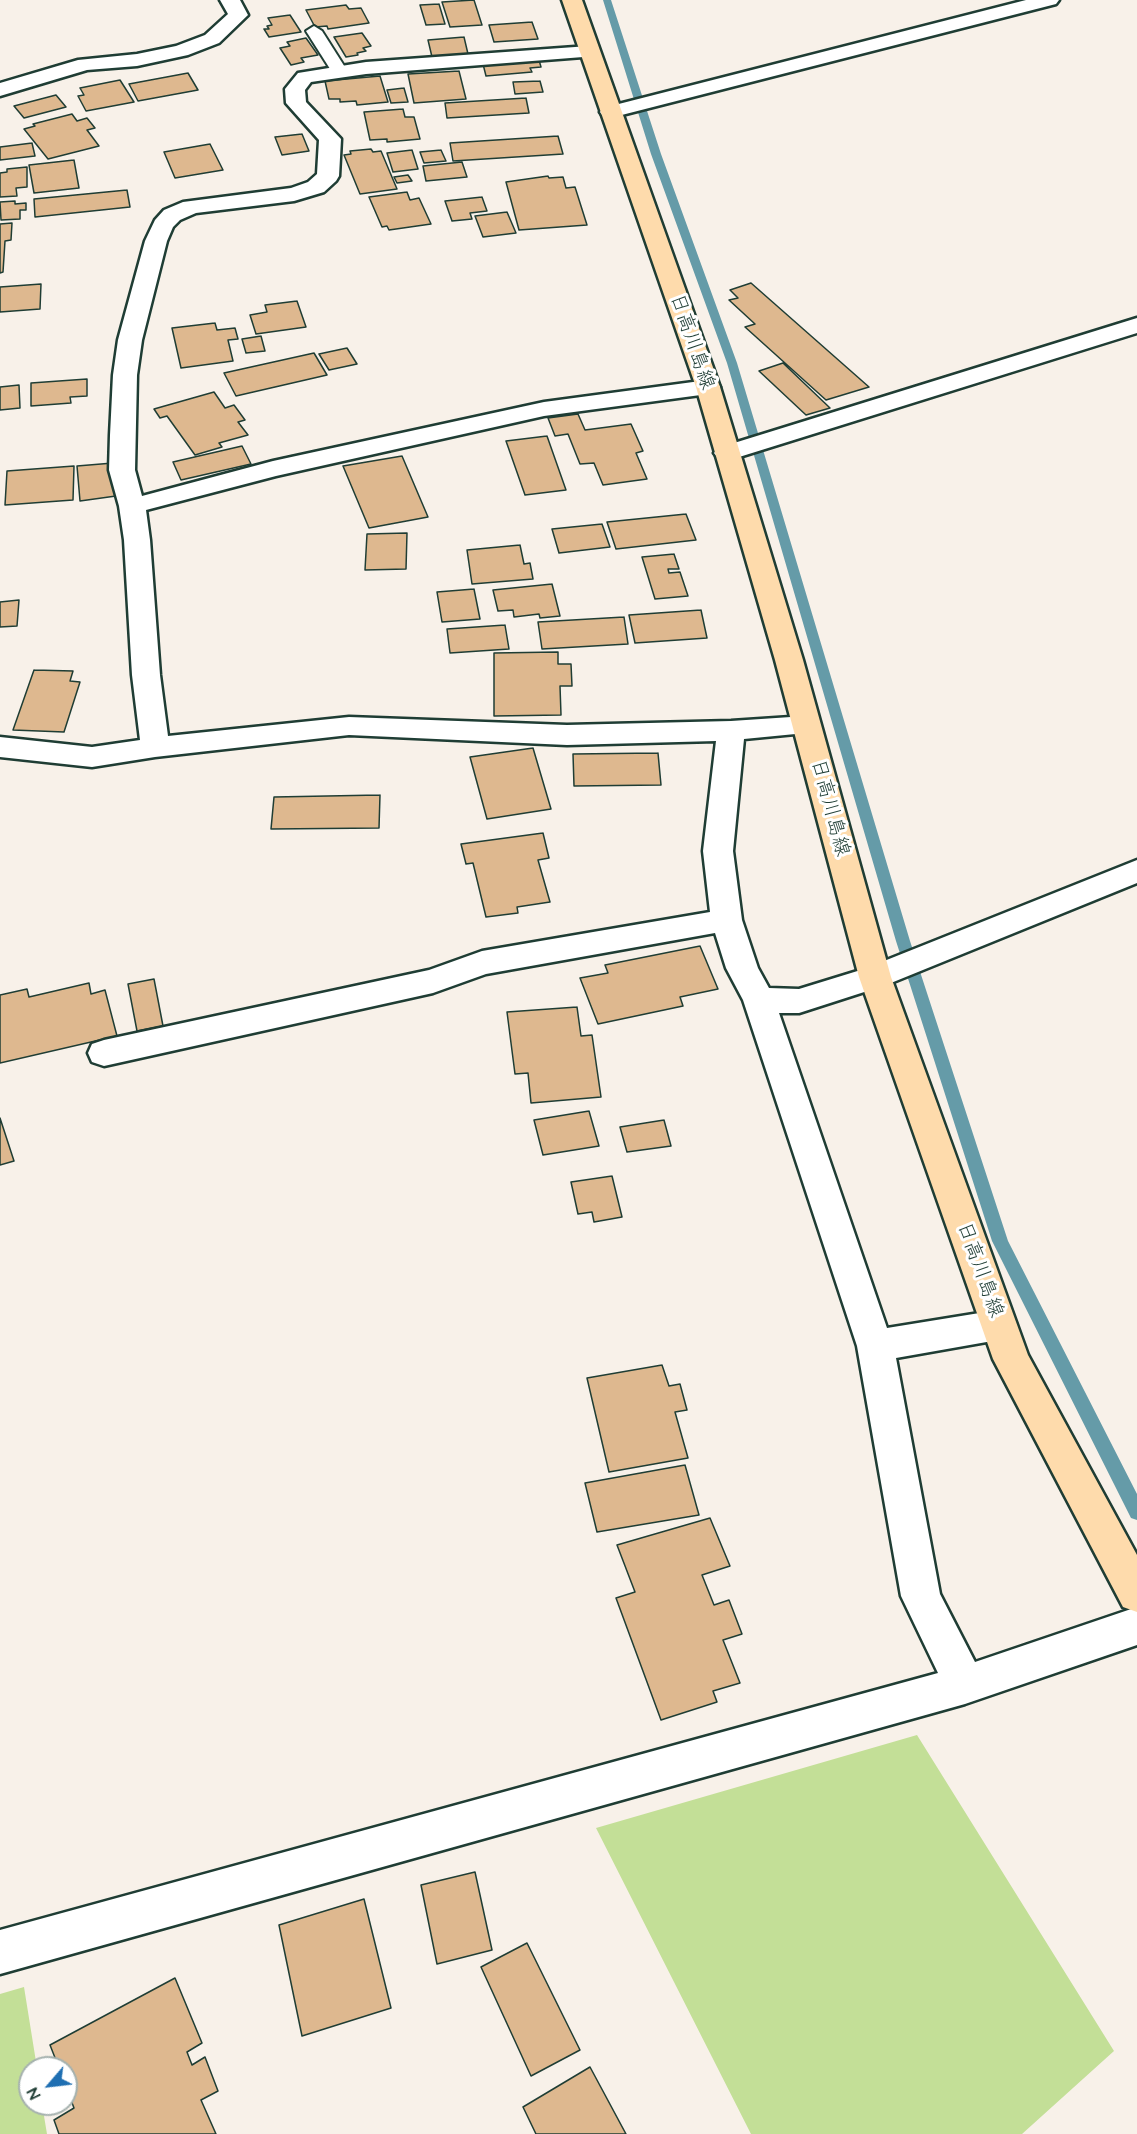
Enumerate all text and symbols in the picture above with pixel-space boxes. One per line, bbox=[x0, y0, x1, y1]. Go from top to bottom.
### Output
street label: 日高川島線 bbox=[663, 291, 719, 393]
street label: 日高川島線 bbox=[804, 757, 854, 859]
street label: 日高川島線 bbox=[951, 1219, 1007, 1321]
north arrow bbox=[18, 2056, 78, 2116]
text: N bbox=[22, 2084, 46, 2103]

